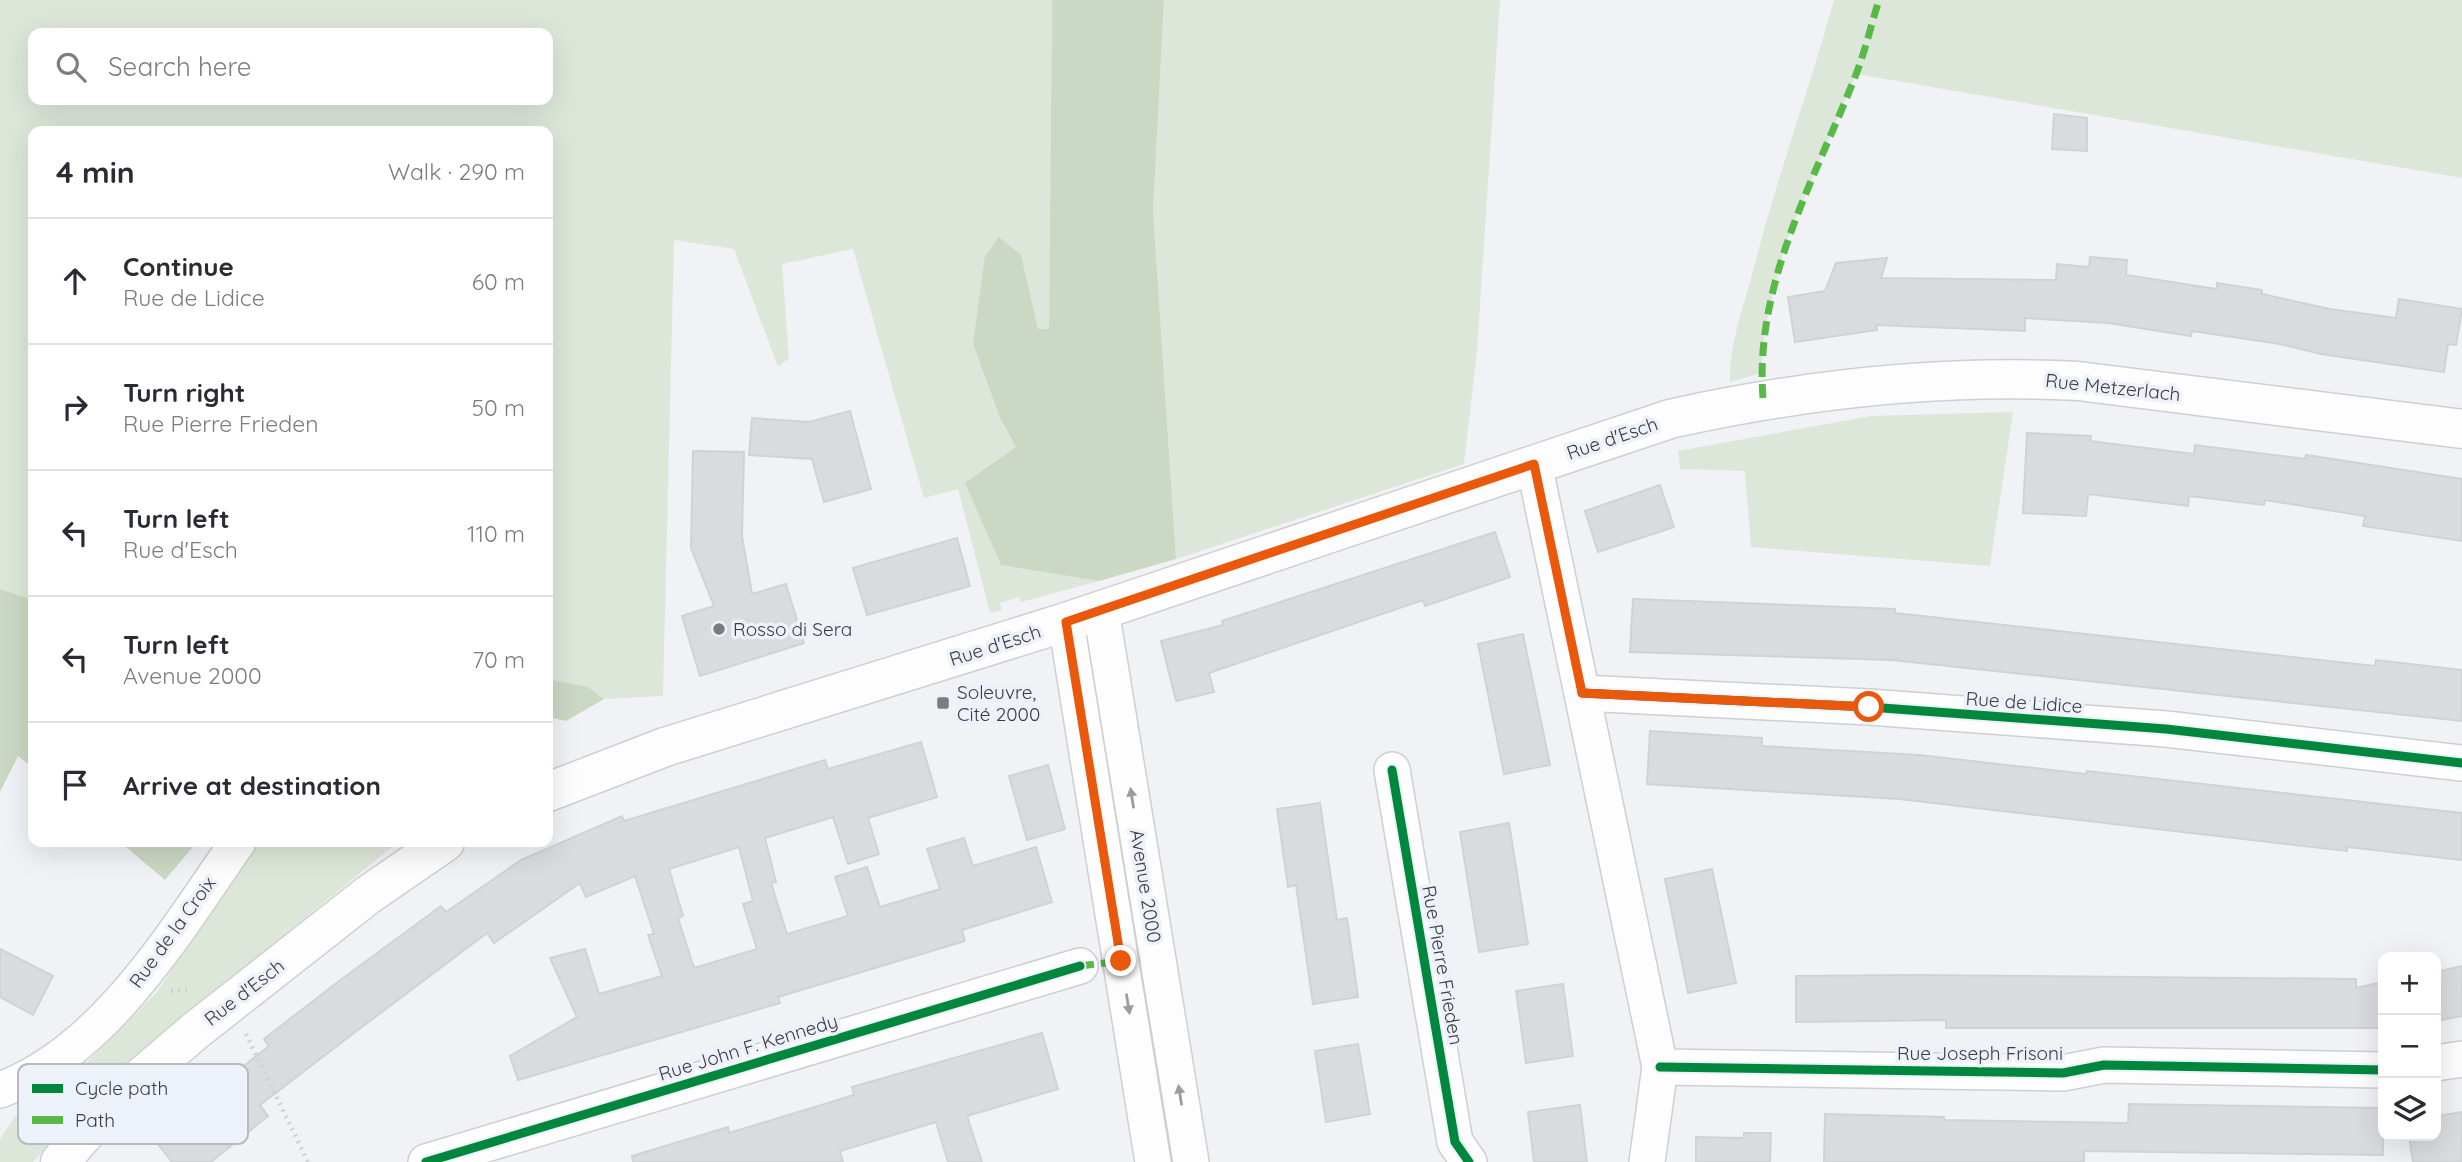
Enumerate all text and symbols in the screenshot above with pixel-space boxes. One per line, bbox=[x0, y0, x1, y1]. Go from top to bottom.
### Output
search box bbox=[28, 28, 553, 105]
icon: search bbox=[52, 48, 90, 86]
text: Search here bbox=[108, 50, 252, 83]
text: 4 min bbox=[56, 153, 135, 191]
text: Walk · 290 m bbox=[388, 157, 525, 186]
text: Continue bbox=[123, 250, 234, 283]
icon: ahead bbox=[56, 262, 94, 300]
text: 60 m bbox=[472, 267, 525, 296]
text: Rue de Lidice bbox=[123, 283, 265, 312]
street label: Rue Metzerlach bbox=[2044, 368, 2182, 406]
text: Turn right bbox=[123, 376, 245, 409]
icon: right bbox=[56, 388, 94, 426]
text: 50 m bbox=[472, 393, 525, 422]
text: Rue Pierre Frieden bbox=[123, 409, 318, 438]
street label: Rue d'Esch bbox=[1563, 411, 1661, 465]
text: Turn left bbox=[123, 502, 230, 535]
icon: left bbox=[56, 514, 94, 552]
text: 110 m bbox=[467, 519, 525, 548]
text: Rue d'Esch bbox=[123, 535, 238, 564]
place label: Rosso di Sera bbox=[733, 617, 852, 641]
street label: Rue d'Esch bbox=[946, 619, 1044, 671]
marker: Rosso di Sera bbox=[711, 621, 727, 637]
text: Turn left bbox=[123, 628, 230, 661]
icon: left bbox=[56, 640, 94, 678]
text: 70 m bbox=[472, 645, 525, 674]
text: Avenue 2000 bbox=[123, 661, 262, 690]
place label: Soleuvre, Cité 2000 bbox=[957, 680, 1040, 726]
street label: Rue de Lidice bbox=[1965, 686, 2083, 718]
route start bbox=[1853, 691, 1884, 722]
marker: Soleuvre, Cité 2000 bbox=[935, 695, 951, 711]
icon: arrive bbox=[56, 766, 94, 804]
text: Arrive at destination bbox=[123, 769, 381, 802]
one-way arrow bbox=[1126, 786, 1137, 808]
street label: Avenue 2000 bbox=[1125, 828, 1167, 944]
street label: Rue de la Croix bbox=[124, 872, 220, 992]
street label: Rue Pierre Frieden bbox=[1417, 883, 1469, 1047]
route end bbox=[1105, 945, 1136, 976]
map controls bbox=[2378, 952, 2441, 1141]
button: + bbox=[2378, 952, 2441, 1015]
street label: Rue d'Esch bbox=[199, 953, 289, 1031]
one-way arrow bbox=[1123, 993, 1134, 1015]
street label: Rue John F. Kennedy bbox=[655, 1008, 841, 1086]
button: − bbox=[2378, 1015, 2441, 1078]
street label: Rue Joseph Frisoni bbox=[1897, 1041, 2063, 1065]
legend bbox=[18, 1064, 248, 1144]
text: Cycle path bbox=[75, 1076, 168, 1100]
button: layers bbox=[2378, 1078, 2441, 1141]
one-way arrow bbox=[1174, 1084, 1185, 1106]
text: Path bbox=[75, 1108, 115, 1132]

